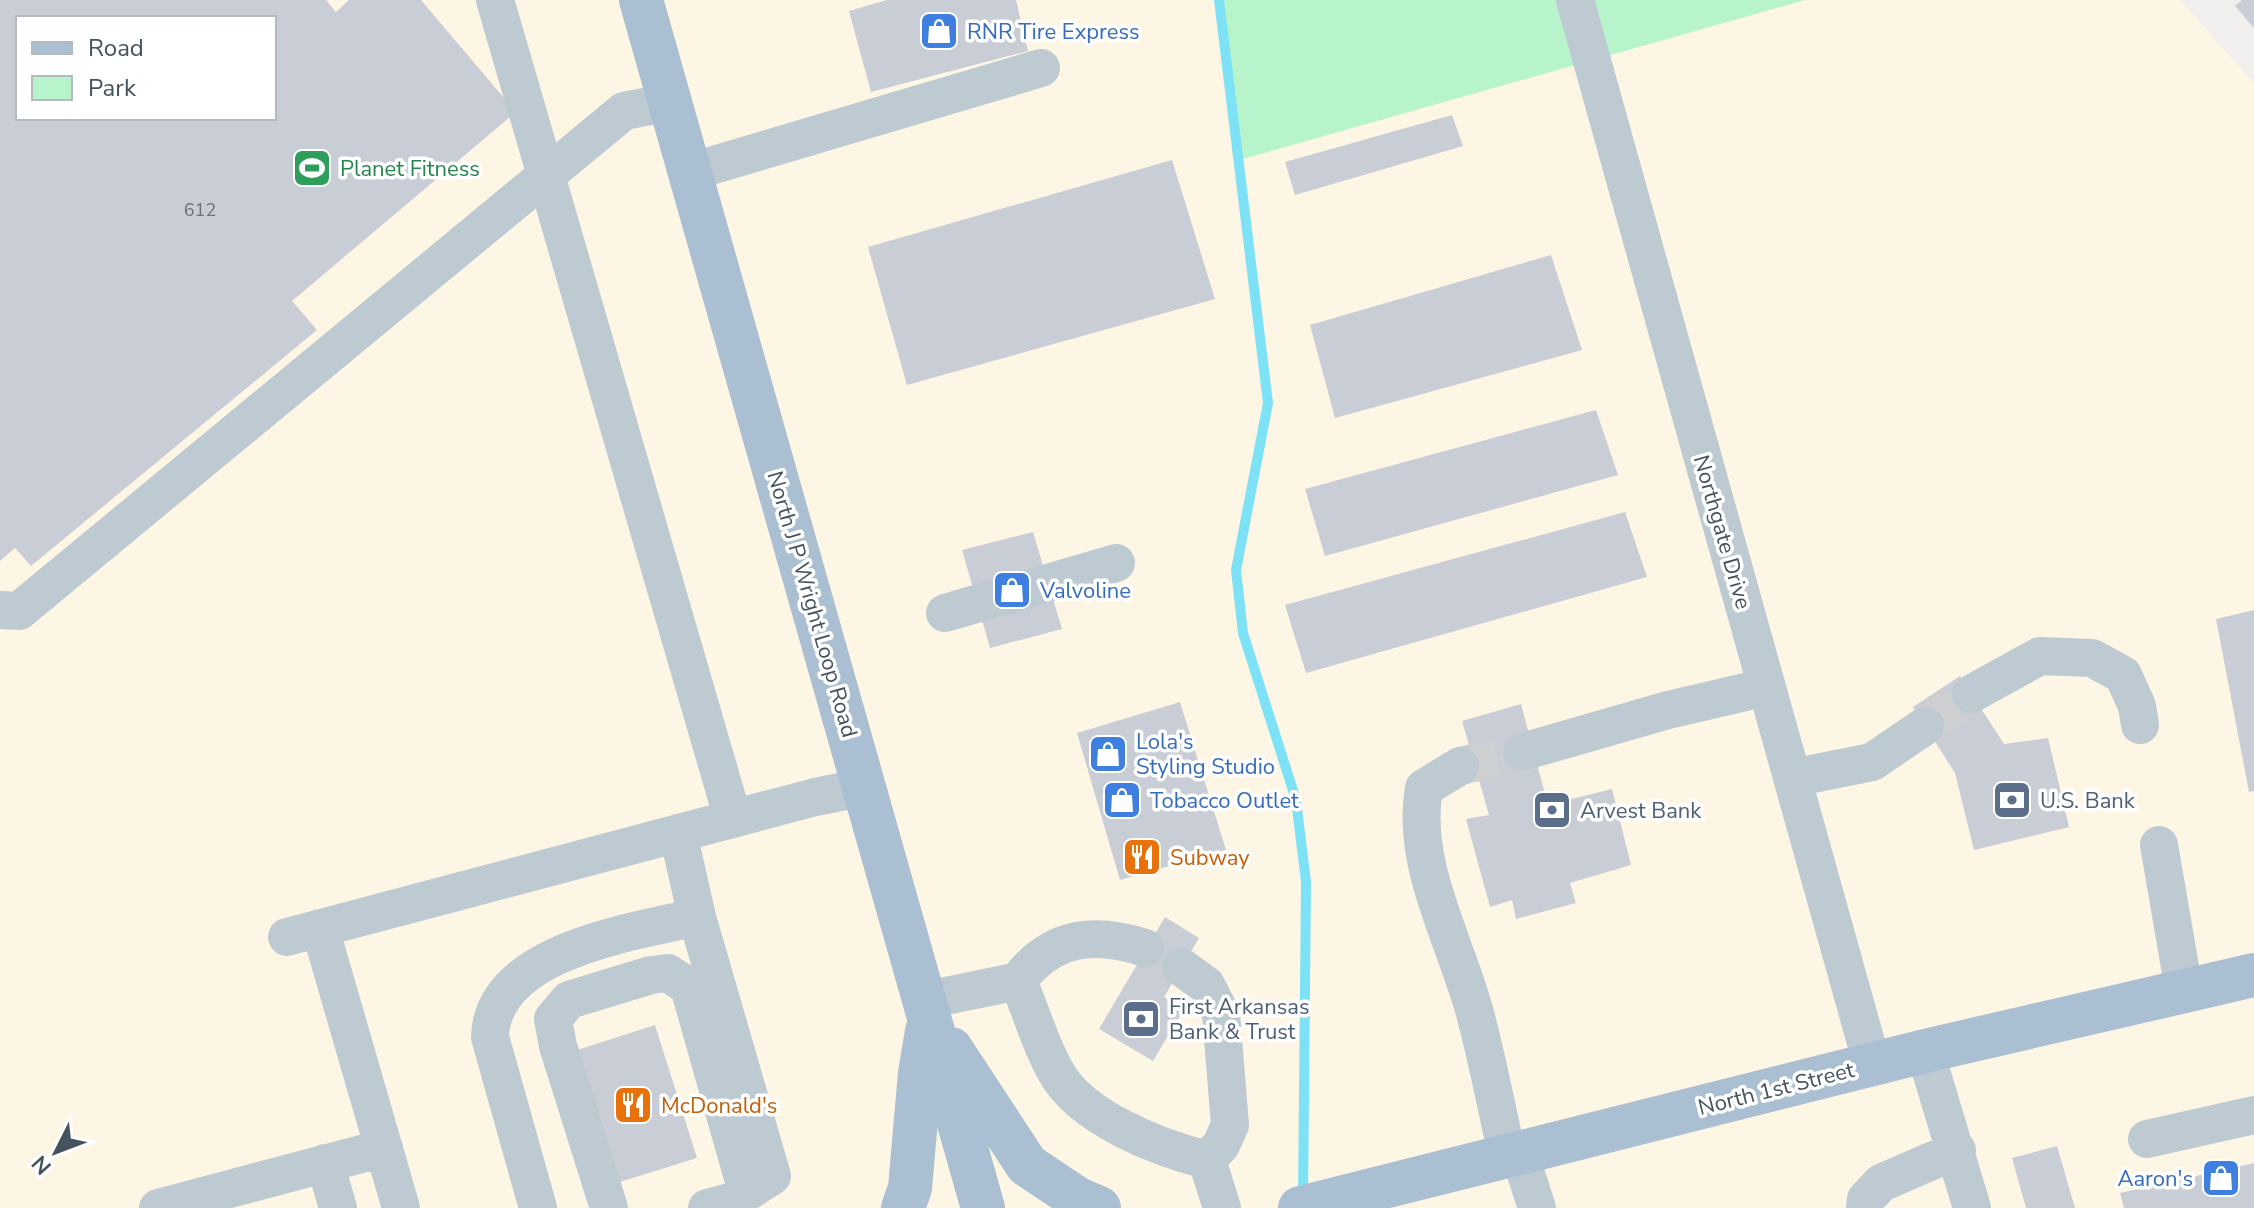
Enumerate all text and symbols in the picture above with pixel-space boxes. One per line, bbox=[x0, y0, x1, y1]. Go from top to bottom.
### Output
shop icon: RNR Tire Express bbox=[918, 10, 960, 52]
legend bbox=[16, 16, 276, 120]
place label: RNR Tire Express bbox=[967, 17, 1140, 47]
text: Road bbox=[88, 32, 144, 64]
text: Park bbox=[88, 72, 137, 104]
sports icon: Planet Fitness bbox=[291, 147, 333, 189]
place label: Planet Fitness bbox=[340, 154, 480, 184]
house number: 612 bbox=[184, 198, 216, 222]
street label: Northgate Drive bbox=[1686, 452, 1758, 613]
street label: North J P Wright Loop Road bbox=[760, 468, 864, 741]
shop icon: Valvoline bbox=[991, 569, 1033, 611]
place label: Valvoline bbox=[1039, 576, 1131, 606]
place label: Lola's Styling Studio bbox=[1136, 727, 1275, 782]
shop icon: Lola's Styling Studio bbox=[1087, 733, 1129, 775]
shop icon: Tobacco Outlet bbox=[1101, 779, 1143, 821]
bank icon: U.S. Bank bbox=[1991, 779, 2033, 821]
place label: Tobacco Outlet bbox=[1150, 786, 1299, 816]
place label: U.S. Bank bbox=[2040, 786, 2136, 816]
bank icon: Arvest Bank bbox=[1531, 789, 1573, 831]
place label: Arvest Bank bbox=[1580, 796, 1702, 826]
restaurant icon: Subway bbox=[1121, 836, 1163, 878]
place label: Subway bbox=[1170, 843, 1250, 873]
place label: First Arkansas Bank & Trust bbox=[1169, 992, 1310, 1047]
bank icon: First Arkansas Bank & Trust bbox=[1120, 998, 1162, 1040]
street label: North 1st Street bbox=[1695, 1055, 1858, 1123]
restaurant icon: McDonald's bbox=[612, 1084, 654, 1126]
place label: McDonald's bbox=[661, 1091, 777, 1121]
north arrow bbox=[16, 1112, 96, 1192]
text: N bbox=[25, 1149, 59, 1181]
shop icon: Aaron's bbox=[2200, 1157, 2242, 1199]
place label: Aaron's bbox=[2117, 1164, 2193, 1194]

